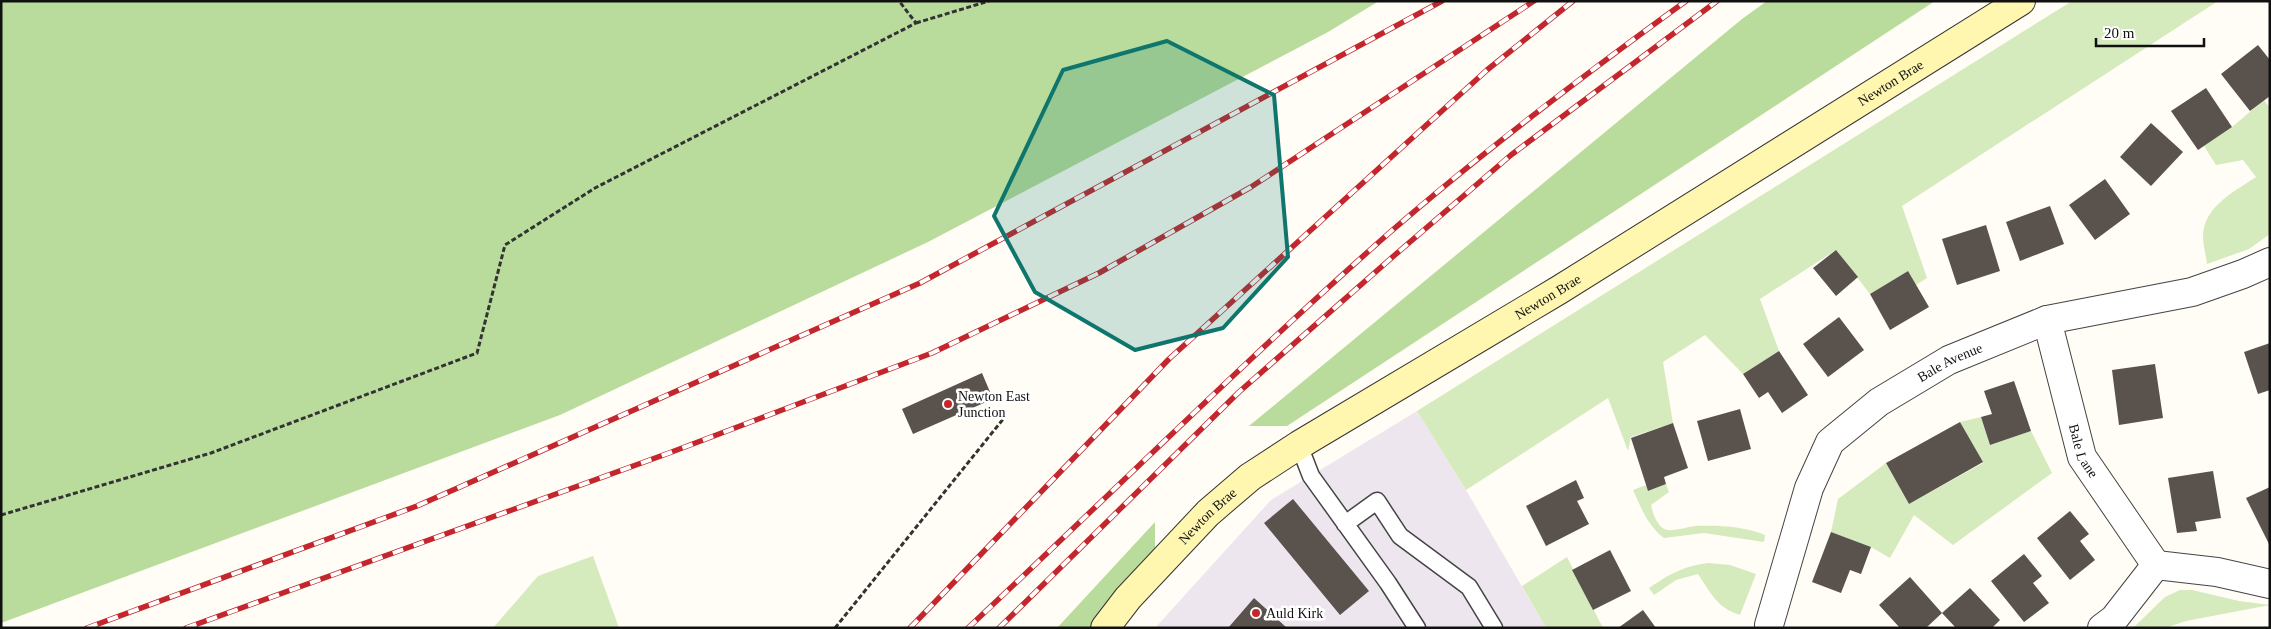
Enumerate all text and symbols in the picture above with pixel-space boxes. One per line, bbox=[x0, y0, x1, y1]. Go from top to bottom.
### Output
scale bar bbox=[2096, 15, 2204, 47]
text: 20 m bbox=[2104, 25, 2135, 41]
street label: Newton Brae bbox=[1855, 57, 1926, 109]
street label: Newton Brae bbox=[1512, 271, 1583, 322]
street label: Bale Avenue bbox=[1915, 340, 1985, 385]
place label: Newton East Junction bbox=[958, 389, 1030, 420]
marker: Newton East Junction bbox=[942, 398, 954, 410]
street label: Bale Lane bbox=[2066, 422, 2101, 480]
street label: Newton Brae bbox=[1175, 485, 1239, 547]
place label: Auld Kirk bbox=[1266, 606, 1323, 621]
marker: Auld Kirk bbox=[1250, 607, 1262, 619]

